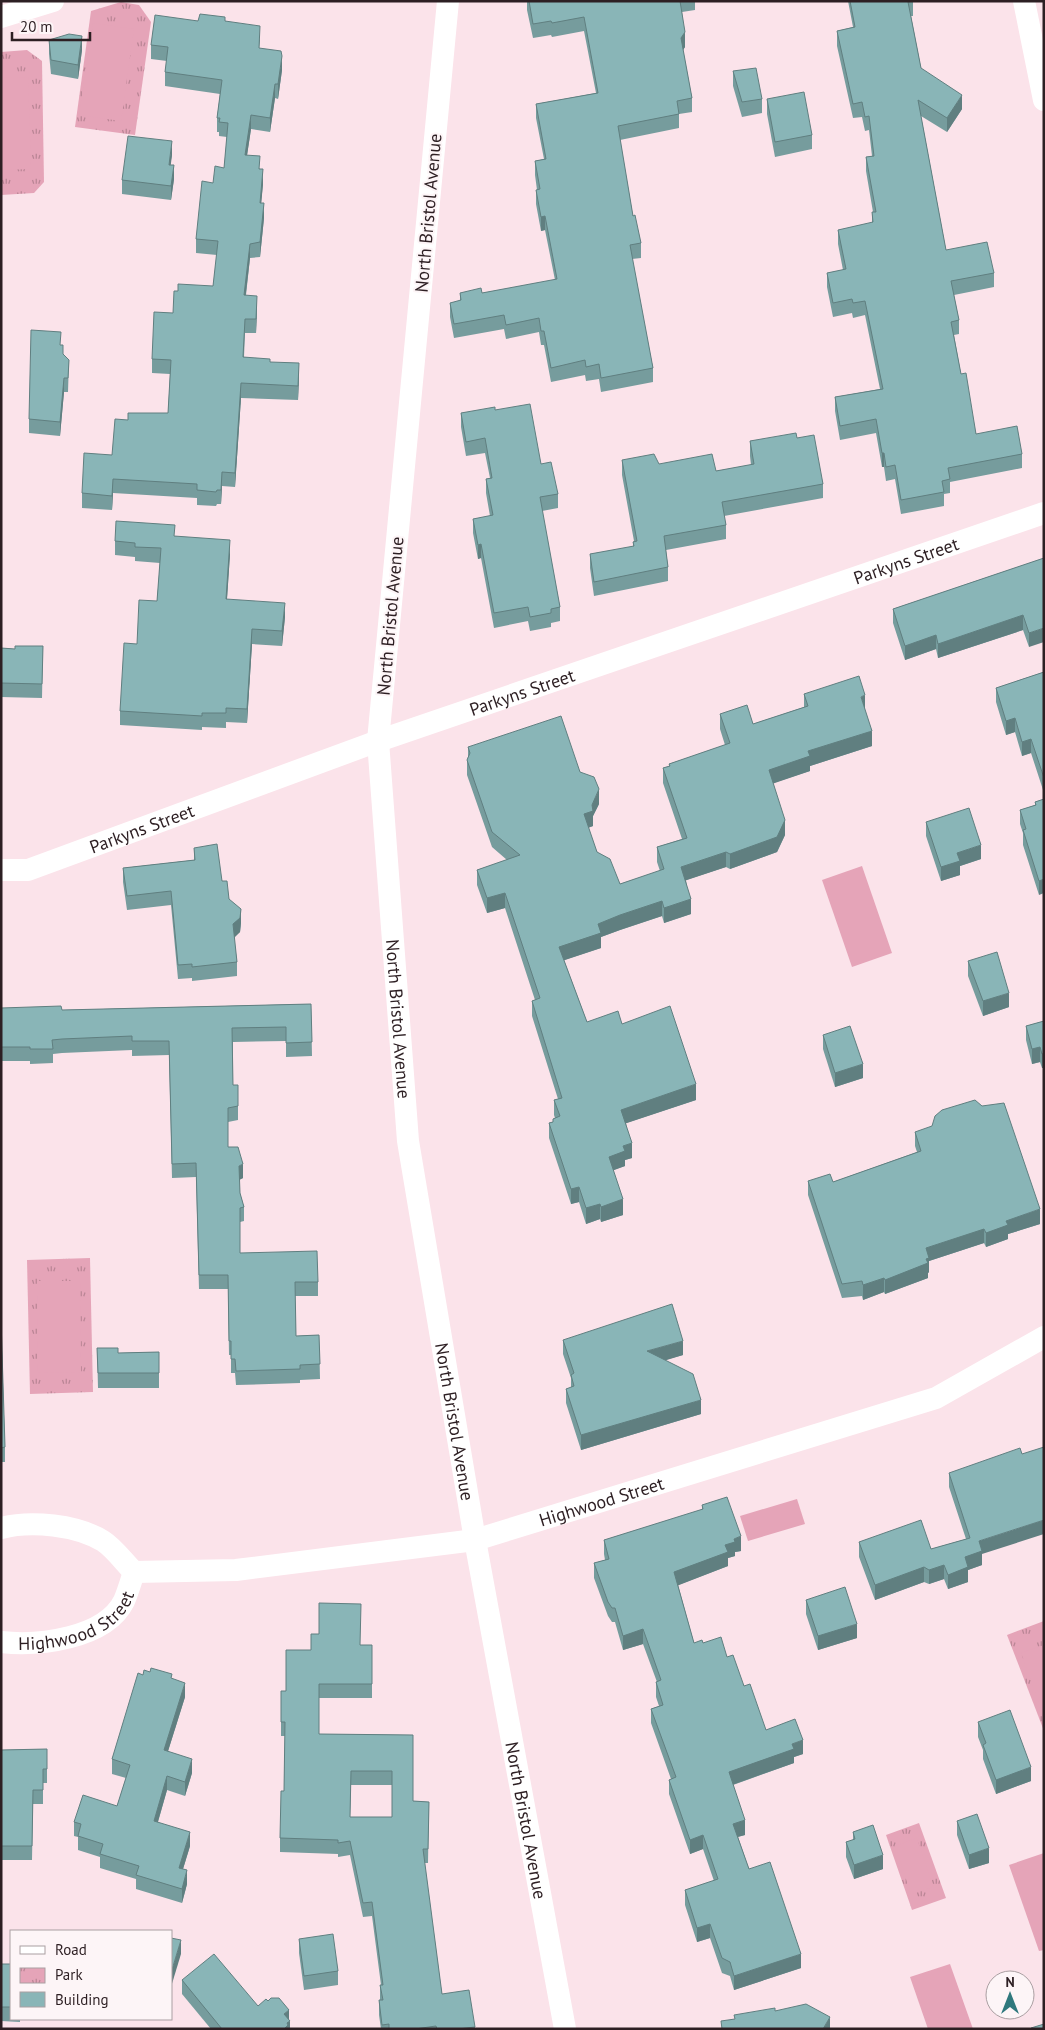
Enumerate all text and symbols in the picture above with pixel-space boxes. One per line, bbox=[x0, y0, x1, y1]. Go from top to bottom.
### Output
scale bar bbox=[12, 10, 90, 42]
text: 20 m bbox=[20, 17, 53, 36]
street label: North Bristol Avenue bbox=[410, 133, 446, 293]
street label: Parkyns Street bbox=[850, 532, 962, 589]
street label: North Bristol Avenue bbox=[372, 536, 408, 696]
street label: Parkyns Street bbox=[466, 663, 577, 720]
street label: Parkyns Street bbox=[86, 798, 197, 858]
street label: North Bristol Avenue bbox=[381, 938, 416, 1099]
street label: North Bristol Avenue bbox=[431, 1341, 480, 1502]
street label: Highwood Street bbox=[536, 1471, 666, 1531]
street label: Highwood Street bbox=[18, 1588, 139, 1655]
street label: North Bristol Avenue bbox=[501, 1740, 552, 1901]
legend bbox=[10, 1930, 172, 2020]
text: Road bbox=[55, 1940, 87, 1959]
text: Park bbox=[55, 1965, 83, 1984]
north arrow bbox=[985, 1970, 1035, 2020]
text: N bbox=[1005, 1973, 1015, 1991]
text: Building bbox=[55, 1990, 109, 2009]

